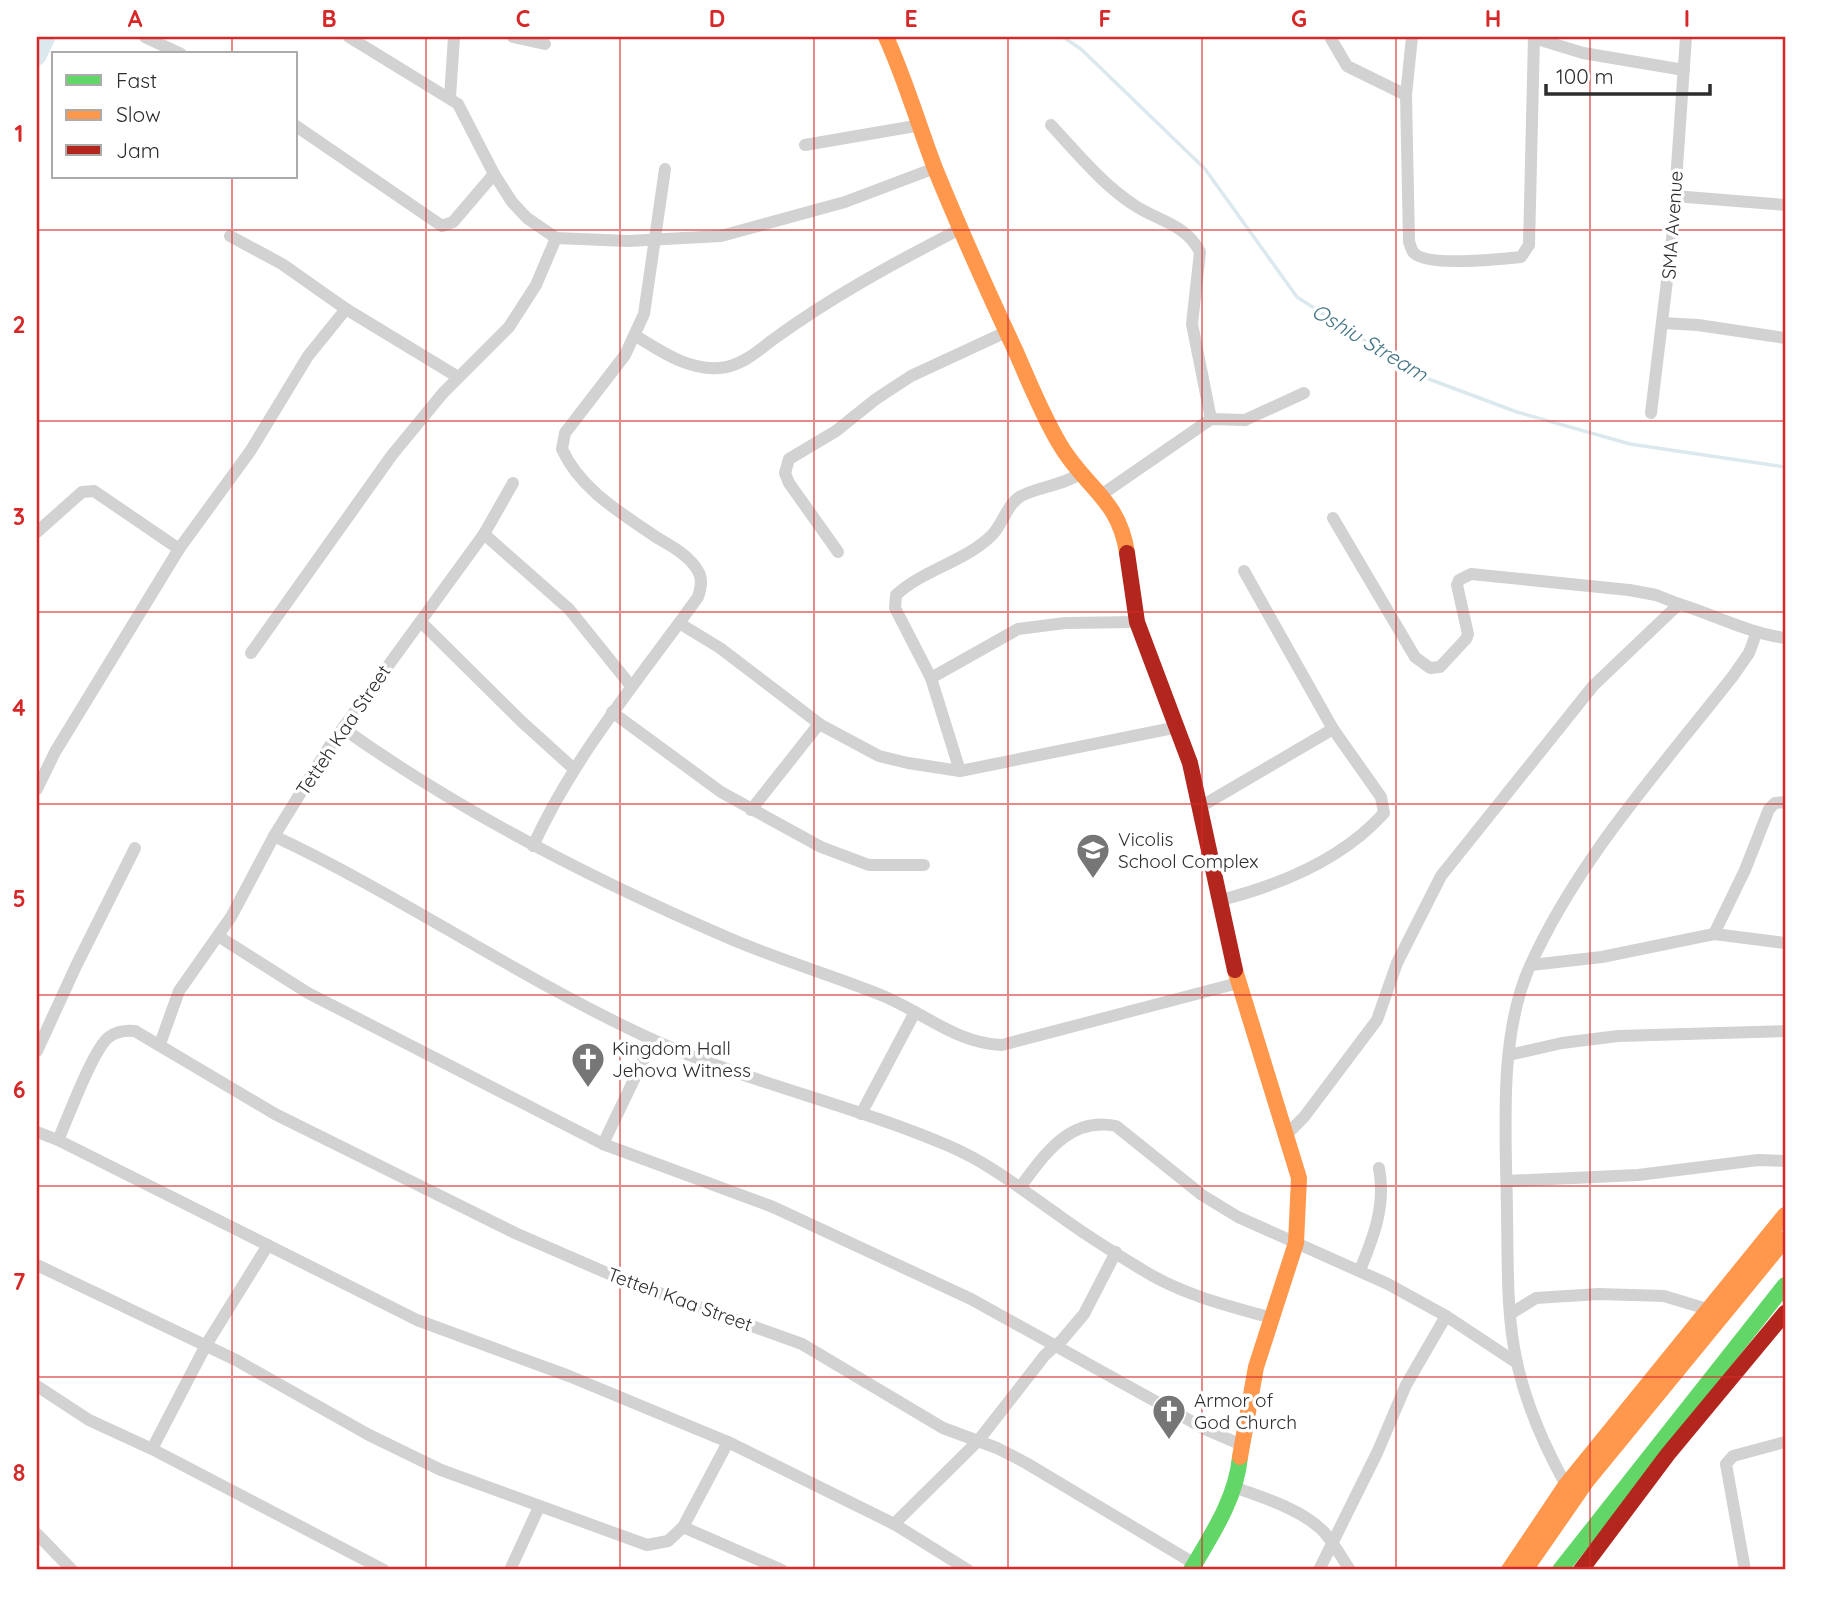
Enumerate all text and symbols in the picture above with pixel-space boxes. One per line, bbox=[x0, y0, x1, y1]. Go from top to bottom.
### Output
text: A bbox=[128, 4, 143, 33]
text: B bbox=[321, 4, 337, 33]
text: C bbox=[516, 4, 530, 33]
text: D bbox=[709, 4, 725, 33]
text: E bbox=[904, 4, 918, 33]
text: F bbox=[1099, 4, 1111, 33]
text: G bbox=[1291, 4, 1307, 33]
text: H bbox=[1485, 4, 1501, 33]
text: I bbox=[1684, 4, 1690, 33]
legend bbox=[52, 52, 298, 178]
scale bar bbox=[1546, 52, 1710, 96]
text: 100 m bbox=[1556, 63, 1614, 89]
text: Fast bbox=[116, 67, 157, 93]
text: Slow bbox=[116, 101, 161, 127]
text: 1 bbox=[15, 119, 23, 148]
text: Jam bbox=[116, 137, 160, 163]
street label: SMA Avenue bbox=[1656, 170, 1688, 280]
water label: Oshiu Stream bbox=[1307, 297, 1433, 387]
text: 2 bbox=[12, 310, 26, 339]
text: 3 bbox=[13, 502, 25, 531]
street label: Tetteh Kaa Street bbox=[290, 660, 396, 800]
text: 4 bbox=[12, 693, 26, 722]
place label: Vicolis School Complex bbox=[1118, 827, 1259, 873]
school or university icon: Vicolis School Complex bbox=[1074, 831, 1112, 880]
text: 5 bbox=[12, 884, 26, 913]
place label: Kingdom Hall Jehova Witness bbox=[612, 1036, 751, 1082]
church icon: Kingdom Hall Jehova Witness bbox=[569, 1040, 607, 1089]
text: 6 bbox=[13, 1075, 25, 1104]
street label: Tetteh Kaa Street bbox=[604, 1262, 756, 1336]
text: 7 bbox=[13, 1267, 26, 1296]
place label: Armor of God Church bbox=[1194, 1388, 1297, 1434]
church icon: Armor of God Church bbox=[1150, 1392, 1188, 1441]
text: 8 bbox=[13, 1458, 25, 1487]

